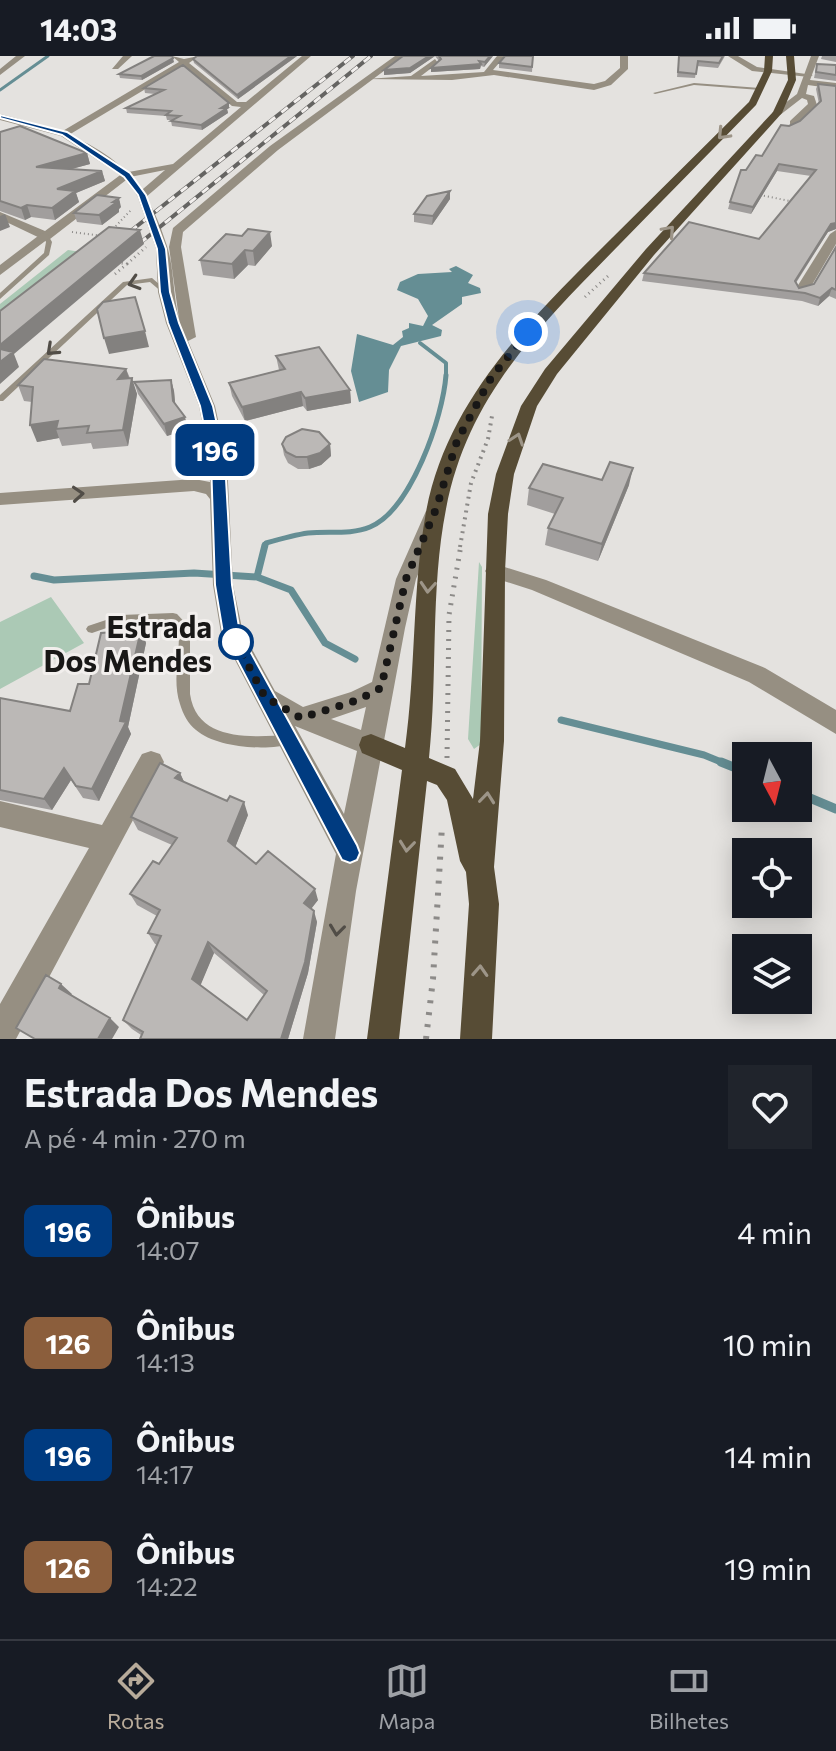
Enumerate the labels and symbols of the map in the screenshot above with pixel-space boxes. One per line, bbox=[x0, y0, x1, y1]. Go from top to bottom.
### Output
one-way arrow bbox=[718, 125, 733, 139]
one-way arrow bbox=[660, 225, 674, 240]
one-way arrow bbox=[127, 274, 141, 290]
your location bbox=[508, 312, 548, 352]
one-way arrow bbox=[46, 341, 61, 355]
line badge: 196 bbox=[169, 424, 261, 476]
one-way arrow bbox=[507, 433, 523, 447]
one-way arrow bbox=[72, 486, 85, 503]
one-way arrow bbox=[420, 581, 437, 594]
place label: Estrada Dos Mendes bbox=[43, 607, 212, 678]
marker: Estrada Dos Mendes bbox=[219, 625, 253, 659]
north arrow bbox=[732, 742, 812, 822]
one-way arrow bbox=[478, 791, 495, 804]
one-way arrow bbox=[399, 840, 416, 853]
one-way arrow bbox=[329, 924, 346, 937]
one-way arrow bbox=[471, 964, 488, 977]

